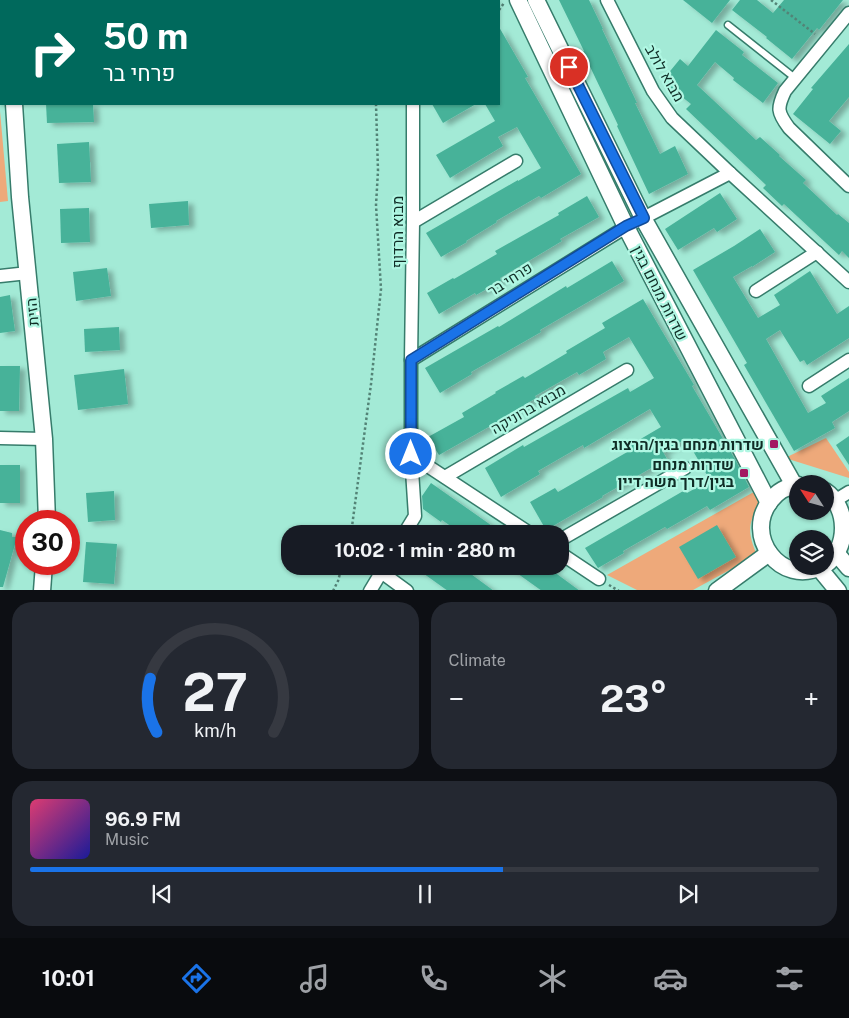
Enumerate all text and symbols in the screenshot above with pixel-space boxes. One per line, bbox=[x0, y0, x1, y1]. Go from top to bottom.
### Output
text: 50 m bbox=[103, 16, 188, 57]
icon: right bbox=[20, 20, 85, 85]
street label: מבוא לולב bbox=[642, 42, 688, 104]
pin bbox=[548, 46, 590, 88]
icon: arrive bbox=[555, 53, 583, 81]
text: פרחי בר bbox=[103, 60, 175, 86]
street label: מבוא הרדוף bbox=[389, 196, 406, 268]
street label: שדרות מנחם בגין bbox=[629, 243, 691, 343]
street label: פרחי בר bbox=[485, 259, 535, 299]
street label: הזית bbox=[22, 297, 42, 327]
street label: מבוא ברוניקה bbox=[488, 381, 568, 437]
position arrow bbox=[384, 427, 436, 479]
place label: שדרות מנחם בגין/הרצוג bbox=[612, 436, 764, 453]
marker: שדרות מנחם בגין/הרצוג bbox=[768, 438, 780, 450]
place label: שדרות מנחם בגין/דרך משה דיין bbox=[618, 456, 734, 490]
marker: שדרות מנחם בגין/דרך משה דיין bbox=[738, 467, 750, 479]
north arrow bbox=[789, 475, 834, 520]
map controls bbox=[789, 475, 834, 575]
speed limit sign: 30 bbox=[15, 510, 80, 575]
button: layers bbox=[789, 530, 834, 575]
text: 10:02 · 1 min · 280 m bbox=[335, 539, 515, 561]
text: Climate bbox=[449, 651, 506, 670]
text: 27 bbox=[182, 662, 248, 723]
text: 23° bbox=[600, 676, 667, 721]
text: − bbox=[449, 682, 464, 715]
text: + bbox=[803, 682, 819, 715]
text: km/h bbox=[194, 720, 236, 741]
text: 96.9 FM bbox=[105, 808, 181, 830]
text: Music bbox=[105, 830, 149, 849]
icon: previous bbox=[148, 880, 176, 908]
icon: pause bbox=[411, 880, 439, 908]
icon: next bbox=[674, 880, 702, 908]
icon: directions bbox=[179, 961, 214, 996]
icon: music bbox=[297, 961, 332, 996]
icon: phone bbox=[416, 961, 451, 996]
icon: climate bbox=[535, 961, 570, 996]
icon: car bbox=[653, 961, 688, 996]
icon: filters bbox=[772, 961, 807, 996]
text: 10:01 bbox=[42, 965, 95, 991]

